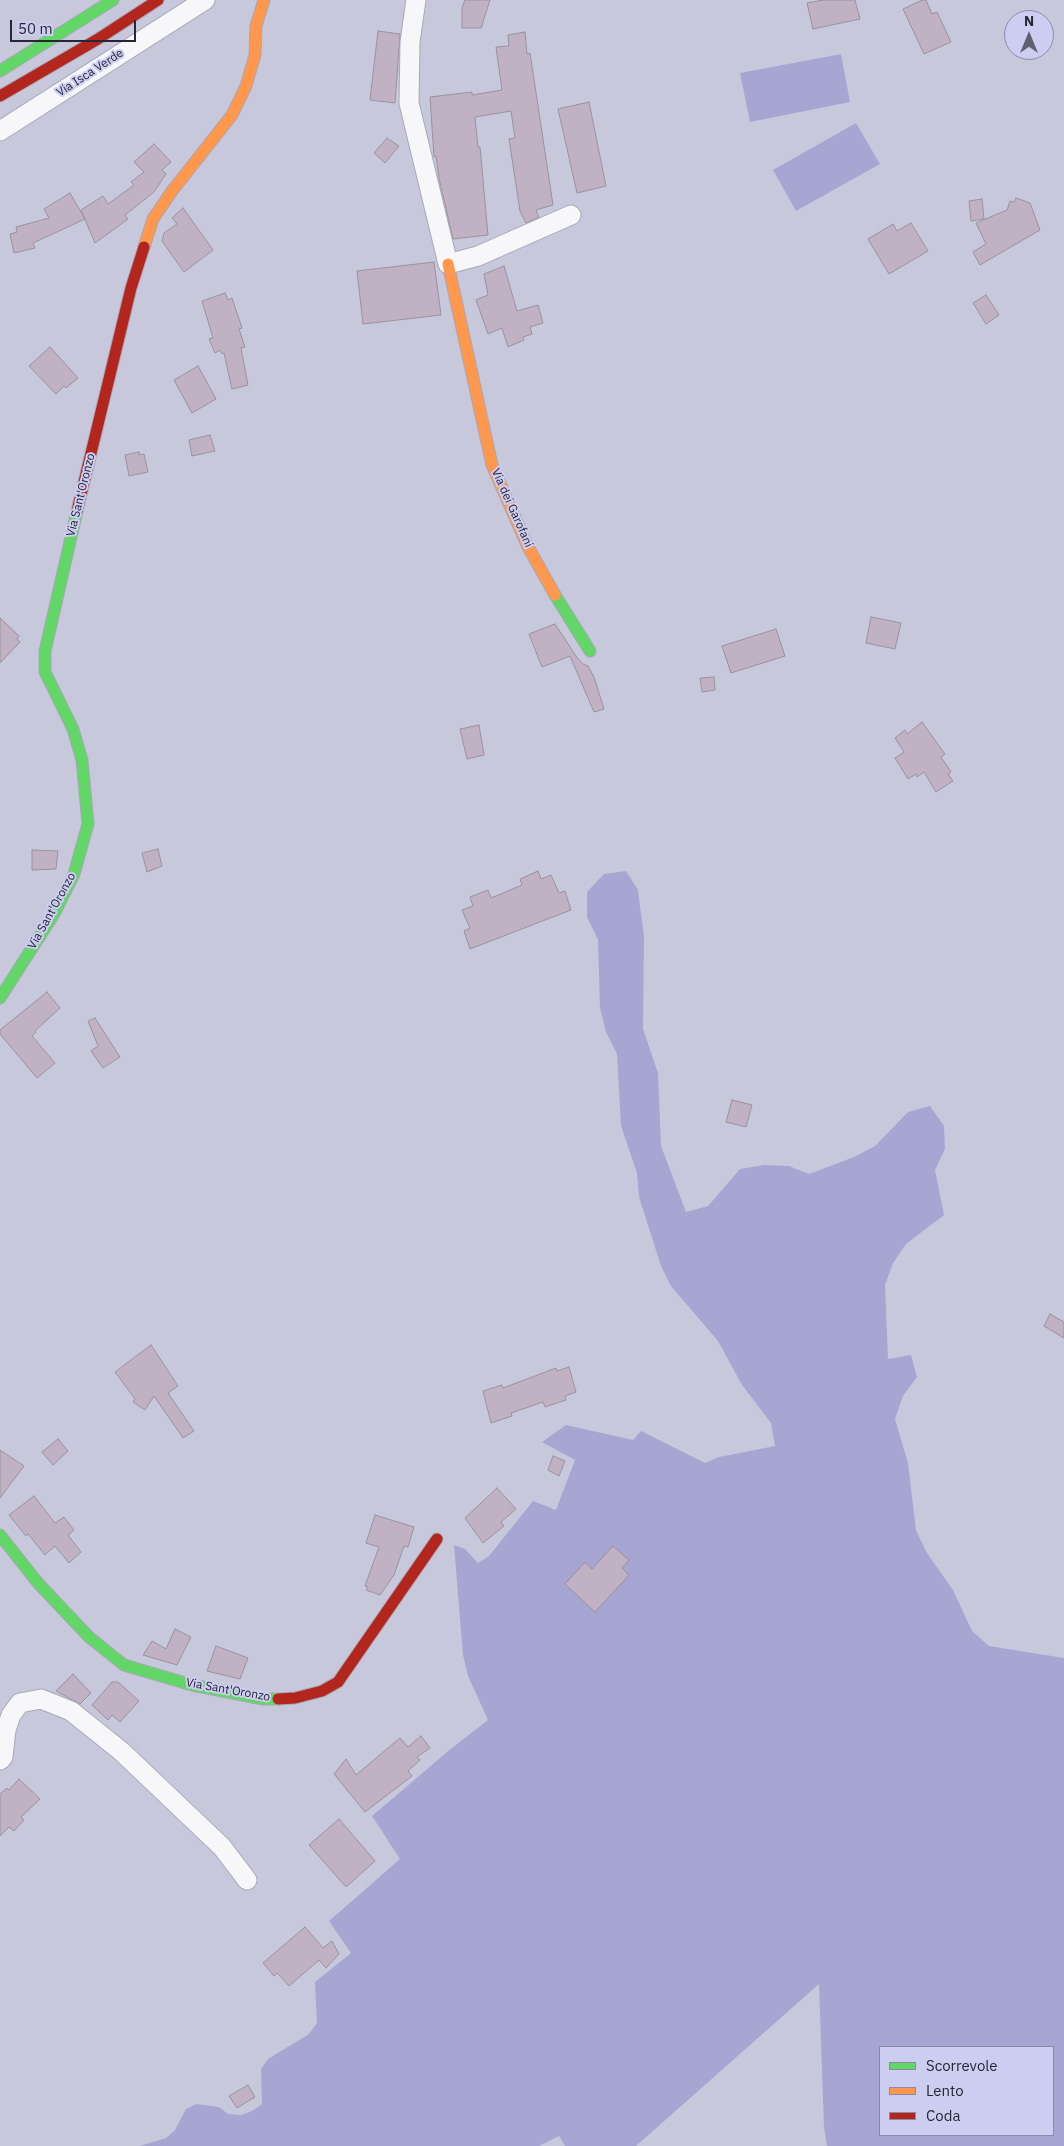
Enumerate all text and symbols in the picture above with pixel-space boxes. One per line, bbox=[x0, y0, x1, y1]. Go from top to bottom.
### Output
scale bar bbox=[12, 10, 139, 42]
north arrow bbox=[1004, 10, 1054, 60]
text: N bbox=[1024, 12, 1034, 30]
text: 50 m bbox=[18, 19, 53, 38]
street label: Via Isca Verde bbox=[54, 46, 126, 100]
street label: Via Sant'Oronzo bbox=[64, 452, 98, 538]
street label: Via dei Garofani bbox=[488, 466, 536, 550]
street label: Via Sant'Oronzo bbox=[25, 870, 79, 952]
street label: Via Sant'Oronzo bbox=[185, 1676, 271, 1704]
legend bbox=[879, 2046, 1054, 2136]
text: Scorrevole bbox=[926, 2056, 998, 2075]
text: Lento bbox=[926, 2081, 964, 2100]
text: Coda bbox=[926, 2106, 960, 2125]

